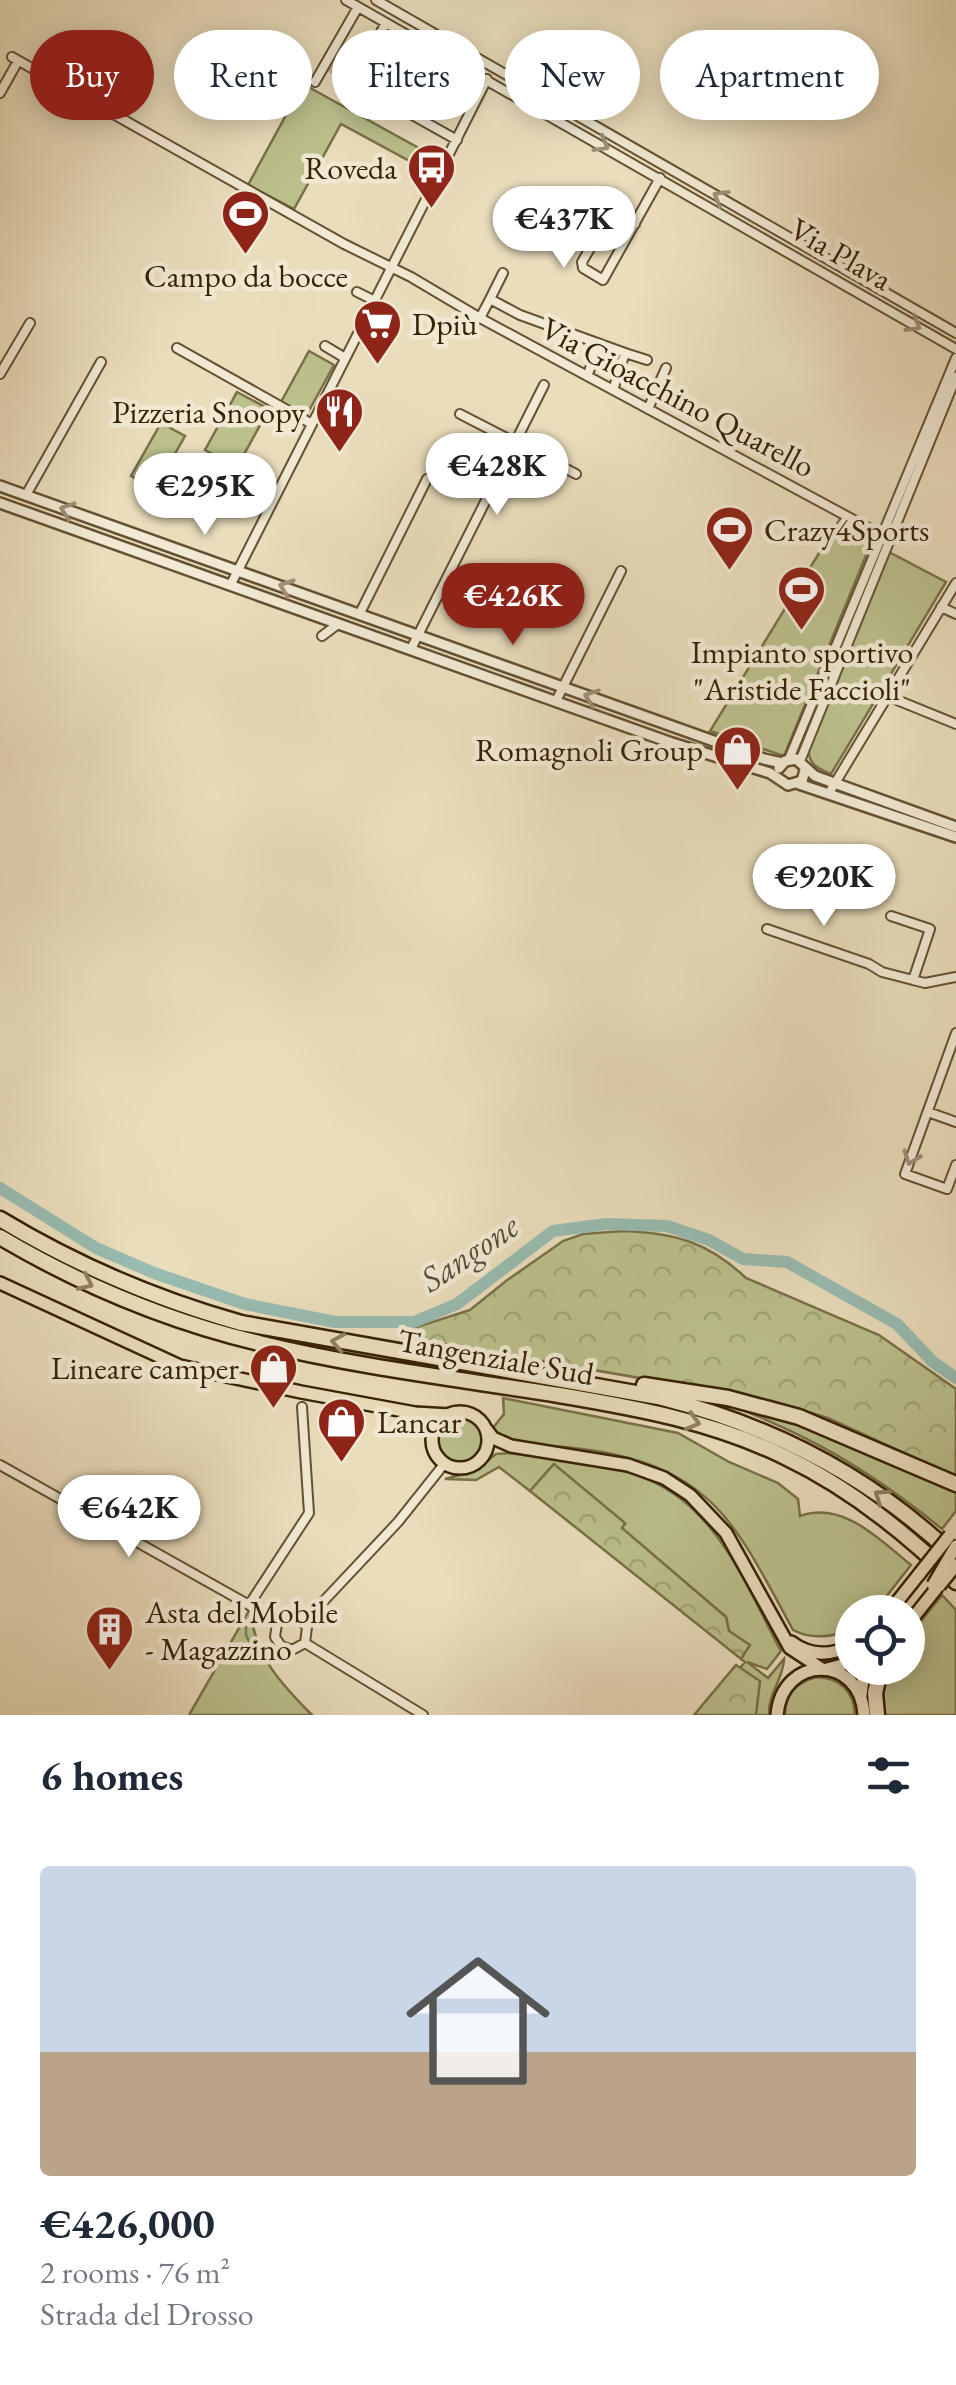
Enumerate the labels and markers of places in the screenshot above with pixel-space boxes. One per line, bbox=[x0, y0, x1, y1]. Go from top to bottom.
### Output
bus stop icon: Roveda bbox=[406, 142, 458, 210]
place label: Roveda bbox=[304, 147, 397, 189]
pin: €437K bbox=[494, 186, 634, 271]
sports icon: Campo da bocce bbox=[220, 188, 272, 256]
place label: Campo da bocce bbox=[144, 255, 348, 297]
supermarket icon: Dpiù bbox=[351, 298, 403, 366]
place label: Dpiù bbox=[412, 303, 478, 345]
restaurant icon: Pizzeria Snoopy bbox=[314, 386, 366, 454]
place label: Pizzeria Snoopy bbox=[112, 391, 306, 433]
pin: €428K bbox=[427, 433, 567, 518]
pin: €295K bbox=[135, 453, 275, 538]
sports icon: Crazy4Sports bbox=[703, 504, 755, 572]
place label: Crazy4Sports bbox=[764, 509, 929, 551]
pin: €426K bbox=[443, 563, 583, 648]
sports icon: Impianto sportivo "Aristide Faccioli" bbox=[776, 564, 828, 632]
place label: Impianto sportivo "Aristide Faccioli" bbox=[691, 631, 913, 710]
shop icon: Romagnoli Group bbox=[712, 724, 764, 792]
place label: Romagnoli Group bbox=[475, 729, 703, 771]
pin: €920K bbox=[754, 844, 894, 929]
shop icon: Lineare camper bbox=[248, 1342, 300, 1410]
place label: Lineare camper bbox=[51, 1347, 239, 1389]
shop icon: Lancar bbox=[316, 1396, 368, 1464]
place label: Lancar bbox=[377, 1401, 462, 1443]
pin: €642K bbox=[59, 1475, 199, 1560]
place label: Asta del Mobile - Magazzino bbox=[144, 1591, 338, 1670]
building icon: Asta del Mobile - Magazzino bbox=[84, 1604, 136, 1672]

